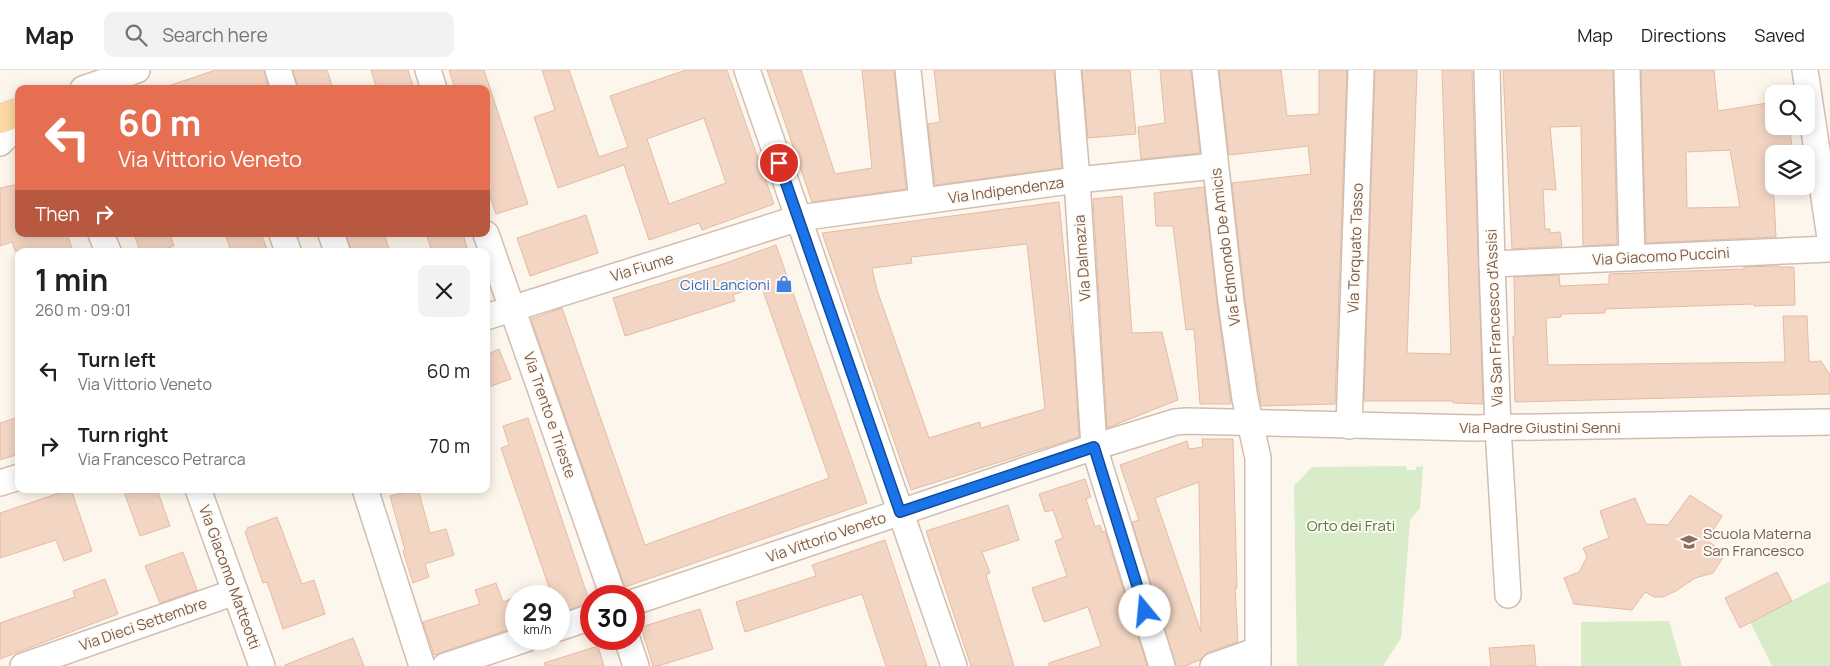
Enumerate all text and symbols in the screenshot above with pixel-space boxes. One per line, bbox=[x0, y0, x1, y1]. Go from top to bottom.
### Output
search box bbox=[104, 12, 454, 57]
text: Map bbox=[25, 18, 74, 51]
icon: search bbox=[122, 21, 150, 49]
text: Search here bbox=[162, 22, 268, 48]
text: Map bbox=[1577, 23, 1613, 47]
text: Directions bbox=[1641, 23, 1726, 47]
text: Saved bbox=[1754, 23, 1805, 47]
map controls bbox=[1765, 85, 1815, 195]
button: search bbox=[1765, 85, 1815, 135]
text: 60 m bbox=[118, 99, 201, 147]
icon: left bbox=[35, 105, 100, 170]
pin bbox=[758, 142, 800, 184]
text: Via Vittorio Veneto bbox=[118, 144, 302, 174]
button: layers bbox=[1765, 145, 1815, 195]
icon: arrive bbox=[765, 149, 793, 177]
street label: Via Edmondo De Amicis bbox=[1205, 167, 1245, 327]
street label: Via Indipendenza bbox=[947, 171, 1065, 209]
street label: Via Torquato Tasso bbox=[1342, 182, 1368, 313]
icon: right bbox=[90, 200, 118, 228]
text: Then bbox=[35, 201, 80, 227]
street label: Via Dalmazia bbox=[1069, 214, 1095, 302]
street label: Via San Francesco d'Assisi bbox=[1480, 229, 1508, 407]
street label: Via Giacomo Puccini bbox=[1592, 242, 1730, 270]
street label: Via Fiume bbox=[608, 247, 676, 287]
text: 1 min bbox=[35, 259, 108, 300]
button: close bbox=[418, 265, 470, 317]
place label: Cicli Lancioni bbox=[680, 274, 770, 295]
shop icon: Cicli Lancioni bbox=[774, 274, 794, 294]
text: 260 m · 09:01 bbox=[35, 299, 131, 321]
text: Turn left bbox=[78, 347, 156, 373]
street label: Via Trento e Trieste bbox=[519, 349, 582, 481]
icon: left bbox=[35, 357, 63, 385]
text: 60 m bbox=[427, 358, 470, 384]
text: Via Vittorio Veneto bbox=[78, 373, 212, 395]
street label: Via Padre Giustini Senni bbox=[1459, 417, 1621, 438]
text: Turn right bbox=[78, 422, 168, 448]
icon: right bbox=[35, 432, 63, 460]
text: 70 m bbox=[429, 433, 470, 459]
text: Via Francesco Petrarca bbox=[78, 448, 246, 470]
street label: Via Giacomo Matteotti bbox=[194, 502, 266, 652]
street label: Via Vittorio Veneto bbox=[763, 507, 889, 567]
park label: Orto dei Frati bbox=[1307, 515, 1395, 536]
place label: Scuola Materna San Francesco bbox=[1703, 523, 1811, 561]
school or university icon: Scuola Materna San Francesco bbox=[1679, 532, 1699, 552]
position arrow bbox=[1118, 584, 1170, 636]
speed limit sign: 30 bbox=[580, 585, 645, 650]
street label: Via Dieci Settembre bbox=[76, 592, 210, 656]
text: 29 bbox=[522, 594, 553, 629]
text: km/h bbox=[524, 621, 551, 638]

